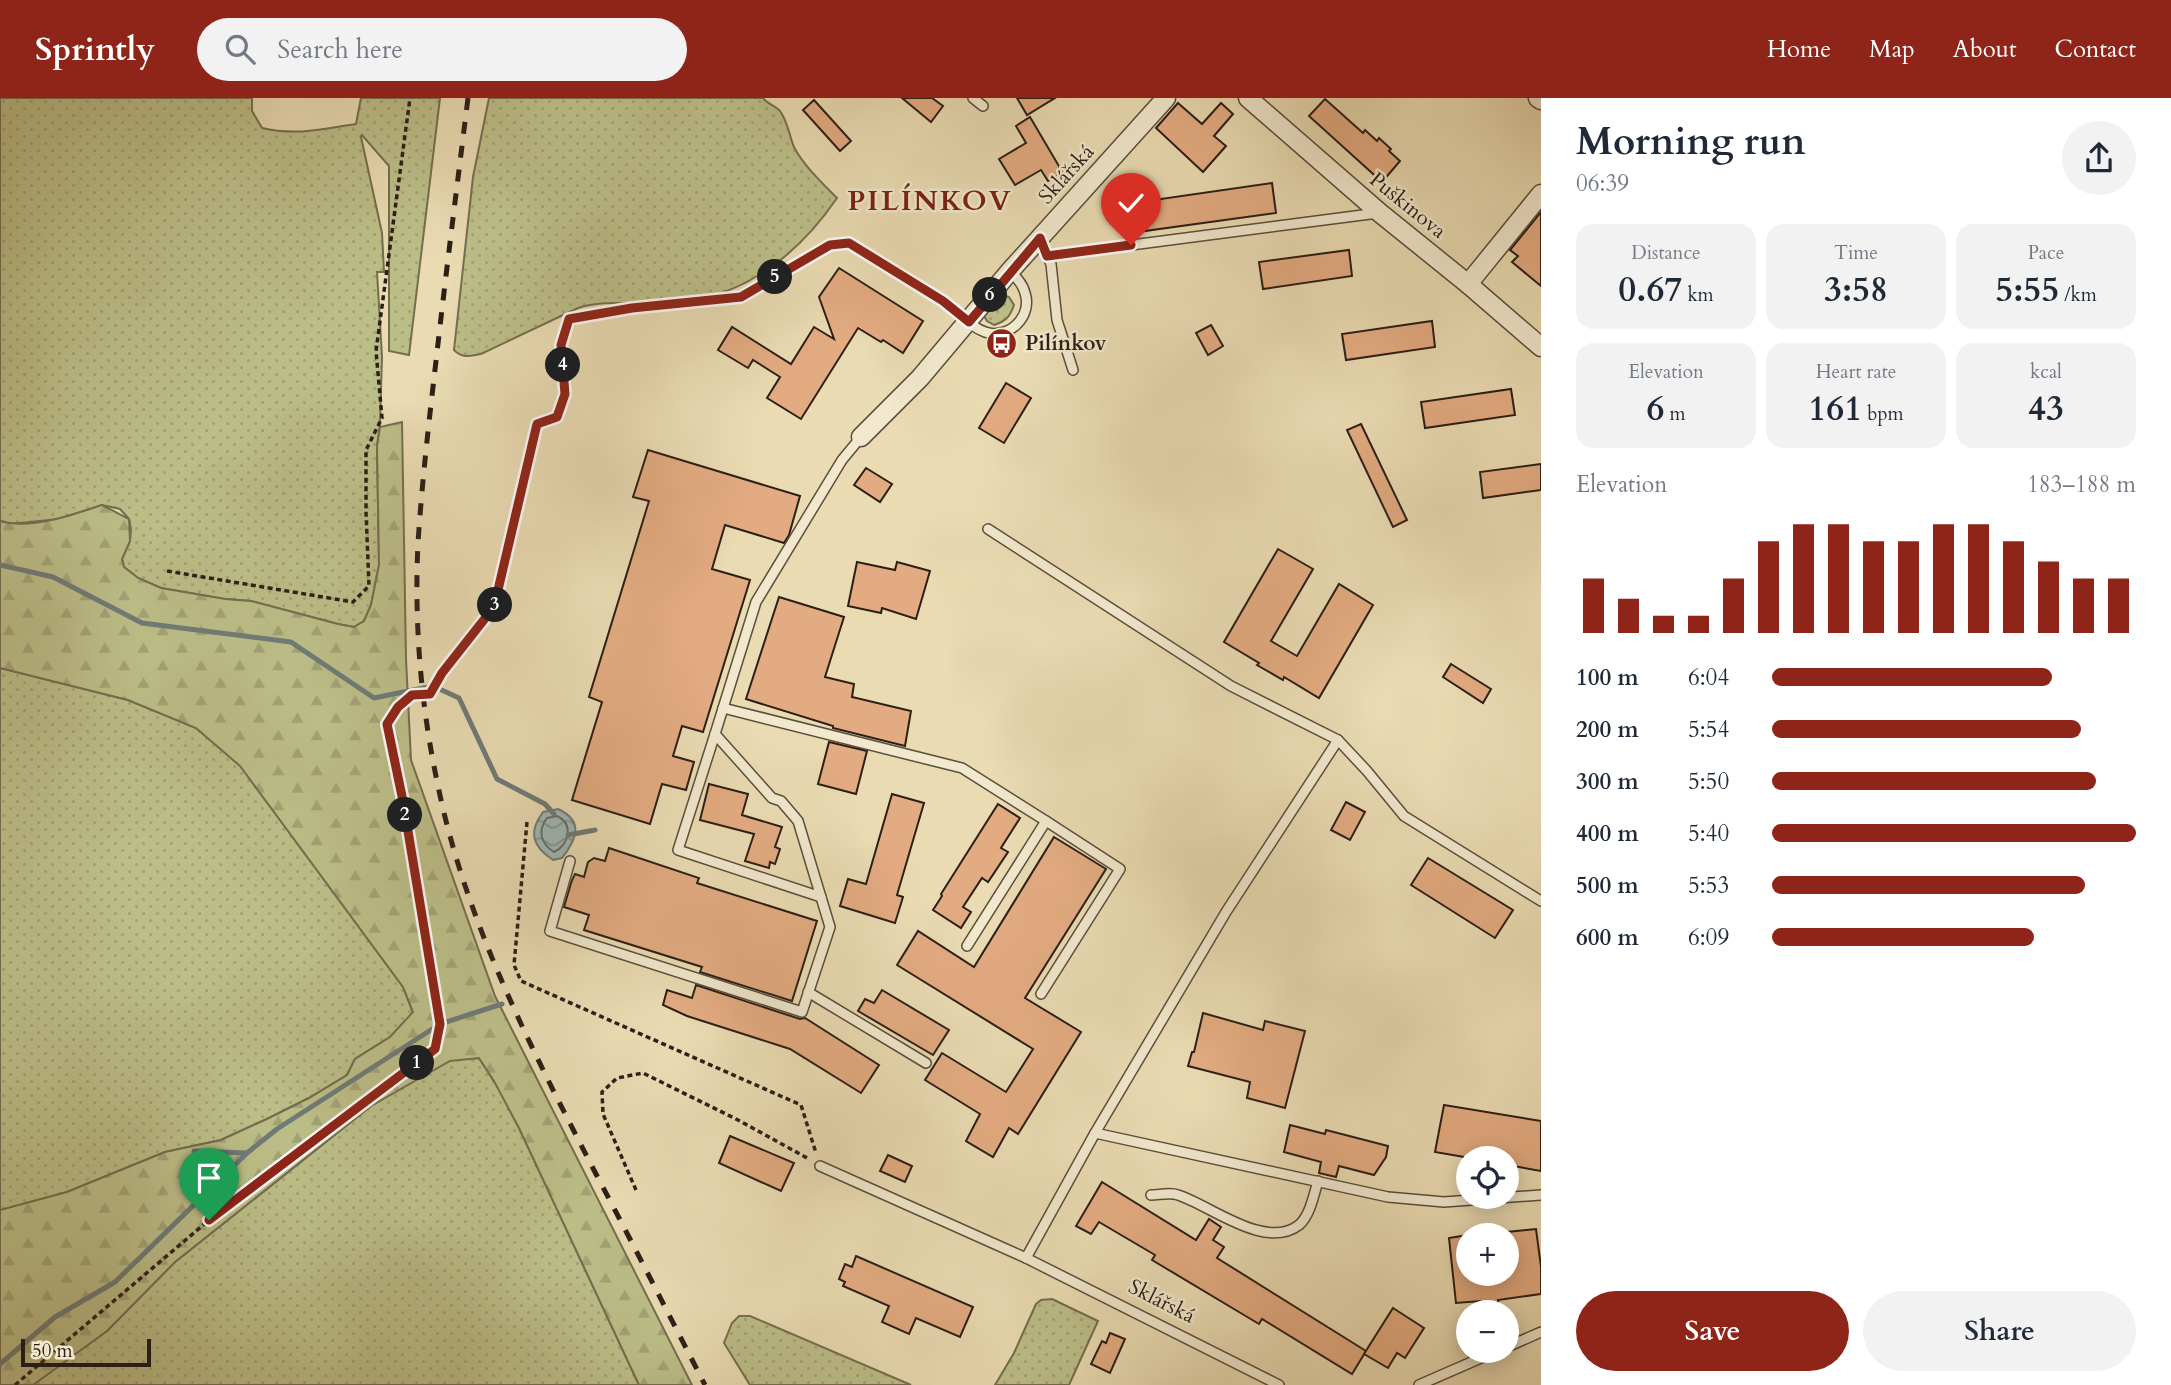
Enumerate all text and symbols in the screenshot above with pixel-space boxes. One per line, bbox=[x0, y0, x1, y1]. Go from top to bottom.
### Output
search box bbox=[197, 18, 687, 81]
text: Sprintly bbox=[35, 27, 155, 72]
icon: search bbox=[221, 30, 259, 68]
text: Search here bbox=[277, 32, 403, 67]
text: Home bbox=[1767, 33, 1831, 66]
text: Map bbox=[1869, 33, 1915, 66]
text: About bbox=[1953, 33, 2017, 66]
text: Contact bbox=[2055, 33, 2136, 66]
text: Morning run bbox=[1576, 116, 1806, 168]
button: share bbox=[2062, 121, 2136, 195]
street label: Sklářská bbox=[1032, 138, 1101, 210]
street label: Puškinova bbox=[1363, 165, 1452, 245]
text: 06:39 bbox=[1576, 168, 1629, 199]
pin bbox=[1101, 173, 1161, 245]
district label: PILÍNKOV bbox=[848, 182, 1013, 220]
icon: check bbox=[1112, 184, 1150, 222]
text: Distance bbox=[1631, 240, 1701, 266]
text: Time bbox=[1834, 240, 1878, 266]
text: Pace bbox=[2028, 240, 2064, 266]
pin: 5 bbox=[758, 260, 792, 294]
text: 5 bbox=[770, 263, 779, 289]
text: 0.67 bbox=[1618, 266, 1682, 314]
text: 3:58 bbox=[1824, 266, 1888, 314]
text: 5:55 bbox=[1995, 266, 2059, 314]
pin: 6 bbox=[972, 278, 1007, 312]
text: 6 bbox=[985, 281, 994, 307]
text: km bbox=[1682, 282, 1714, 308]
text: /km bbox=[2059, 282, 2097, 308]
bus stop icon: Pilínkov bbox=[985, 326, 1019, 360]
place label: Pilínkov bbox=[1025, 329, 1107, 358]
pin: 4 bbox=[546, 348, 580, 382]
text: 4 bbox=[558, 351, 567, 377]
text: Elevation bbox=[1628, 359, 1704, 385]
text: Heart rate bbox=[1816, 359, 1896, 385]
text: kcal bbox=[2030, 359, 2062, 385]
text: 6 bbox=[1646, 385, 1664, 433]
text: 161 bbox=[1808, 385, 1862, 433]
text: 43 bbox=[2028, 385, 2064, 433]
text: m bbox=[1664, 401, 1686, 427]
text: bpm bbox=[1862, 401, 1904, 427]
text: Elevation bbox=[1576, 469, 1667, 500]
text: 183–188 m bbox=[2027, 469, 2136, 500]
pin: 3 bbox=[477, 588, 512, 622]
text: 3 bbox=[490, 591, 499, 617]
text: 100 m bbox=[1576, 662, 1639, 693]
text: 6:04 bbox=[1688, 662, 1729, 693]
text: 200 m bbox=[1576, 714, 1639, 745]
text: 5:54 bbox=[1688, 714, 1729, 745]
text: 300 m bbox=[1576, 766, 1639, 797]
text: 5:50 bbox=[1688, 766, 1729, 797]
pin: 2 bbox=[388, 798, 422, 832]
text: 2 bbox=[400, 801, 409, 827]
text: 400 m bbox=[1576, 818, 1639, 849]
text: 5:40 bbox=[1688, 818, 1729, 849]
text: 500 m bbox=[1576, 870, 1639, 901]
text: 5:53 bbox=[1688, 870, 1729, 901]
text: 600 m bbox=[1576, 922, 1639, 953]
text: 6:09 bbox=[1688, 922, 1729, 953]
pin: 1 bbox=[400, 1046, 434, 1080]
text: 1 bbox=[412, 1049, 421, 1075]
map controls bbox=[1456, 1146, 1519, 1363]
button: locate bbox=[1456, 1146, 1519, 1209]
pin bbox=[179, 1148, 239, 1220]
icon: arrive bbox=[190, 1159, 228, 1197]
button: + bbox=[1456, 1223, 1519, 1286]
street label: Sklářská bbox=[1123, 1272, 1200, 1331]
button: Save bbox=[1576, 1291, 1849, 1371]
button: Share bbox=[1863, 1291, 2136, 1371]
button: − bbox=[1456, 1300, 1519, 1363]
scale bar bbox=[21, 1336, 150, 1368]
text: 50 m bbox=[32, 1338, 73, 1364]

